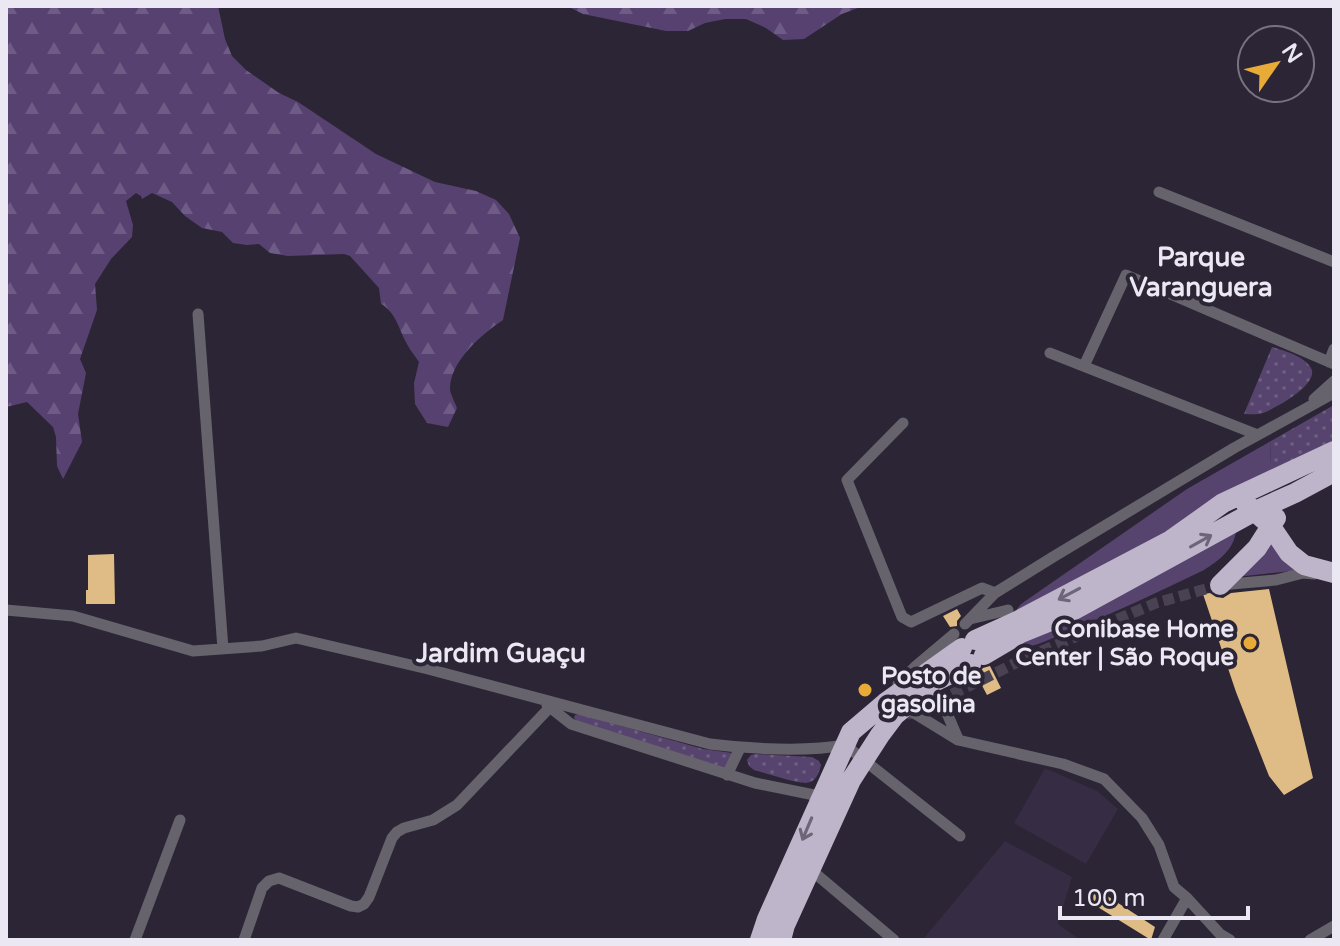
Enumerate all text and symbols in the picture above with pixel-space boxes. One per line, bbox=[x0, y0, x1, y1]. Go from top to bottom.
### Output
north arrow bbox=[1236, 24, 1316, 104]
text: N bbox=[1276, 39, 1307, 68]
district label: Parque Varanguera bbox=[1129, 242, 1273, 303]
one-way arrow bbox=[1189, 532, 1213, 548]
one-way arrow bbox=[1057, 586, 1081, 602]
place label: Conibase Home Center | São Roque bbox=[1015, 615, 1234, 672]
marker: Conibase Home Center | São Roque bbox=[1241, 634, 1259, 652]
district label: Jardim Guaçu bbox=[415, 638, 586, 669]
place label: Posto de gasolina bbox=[881, 662, 982, 719]
marker: Posto de gasolina bbox=[856, 681, 874, 699]
one-way arrow bbox=[799, 816, 813, 841]
scale bar bbox=[1060, 870, 1248, 920]
text: 100 m bbox=[1072, 884, 1146, 913]

